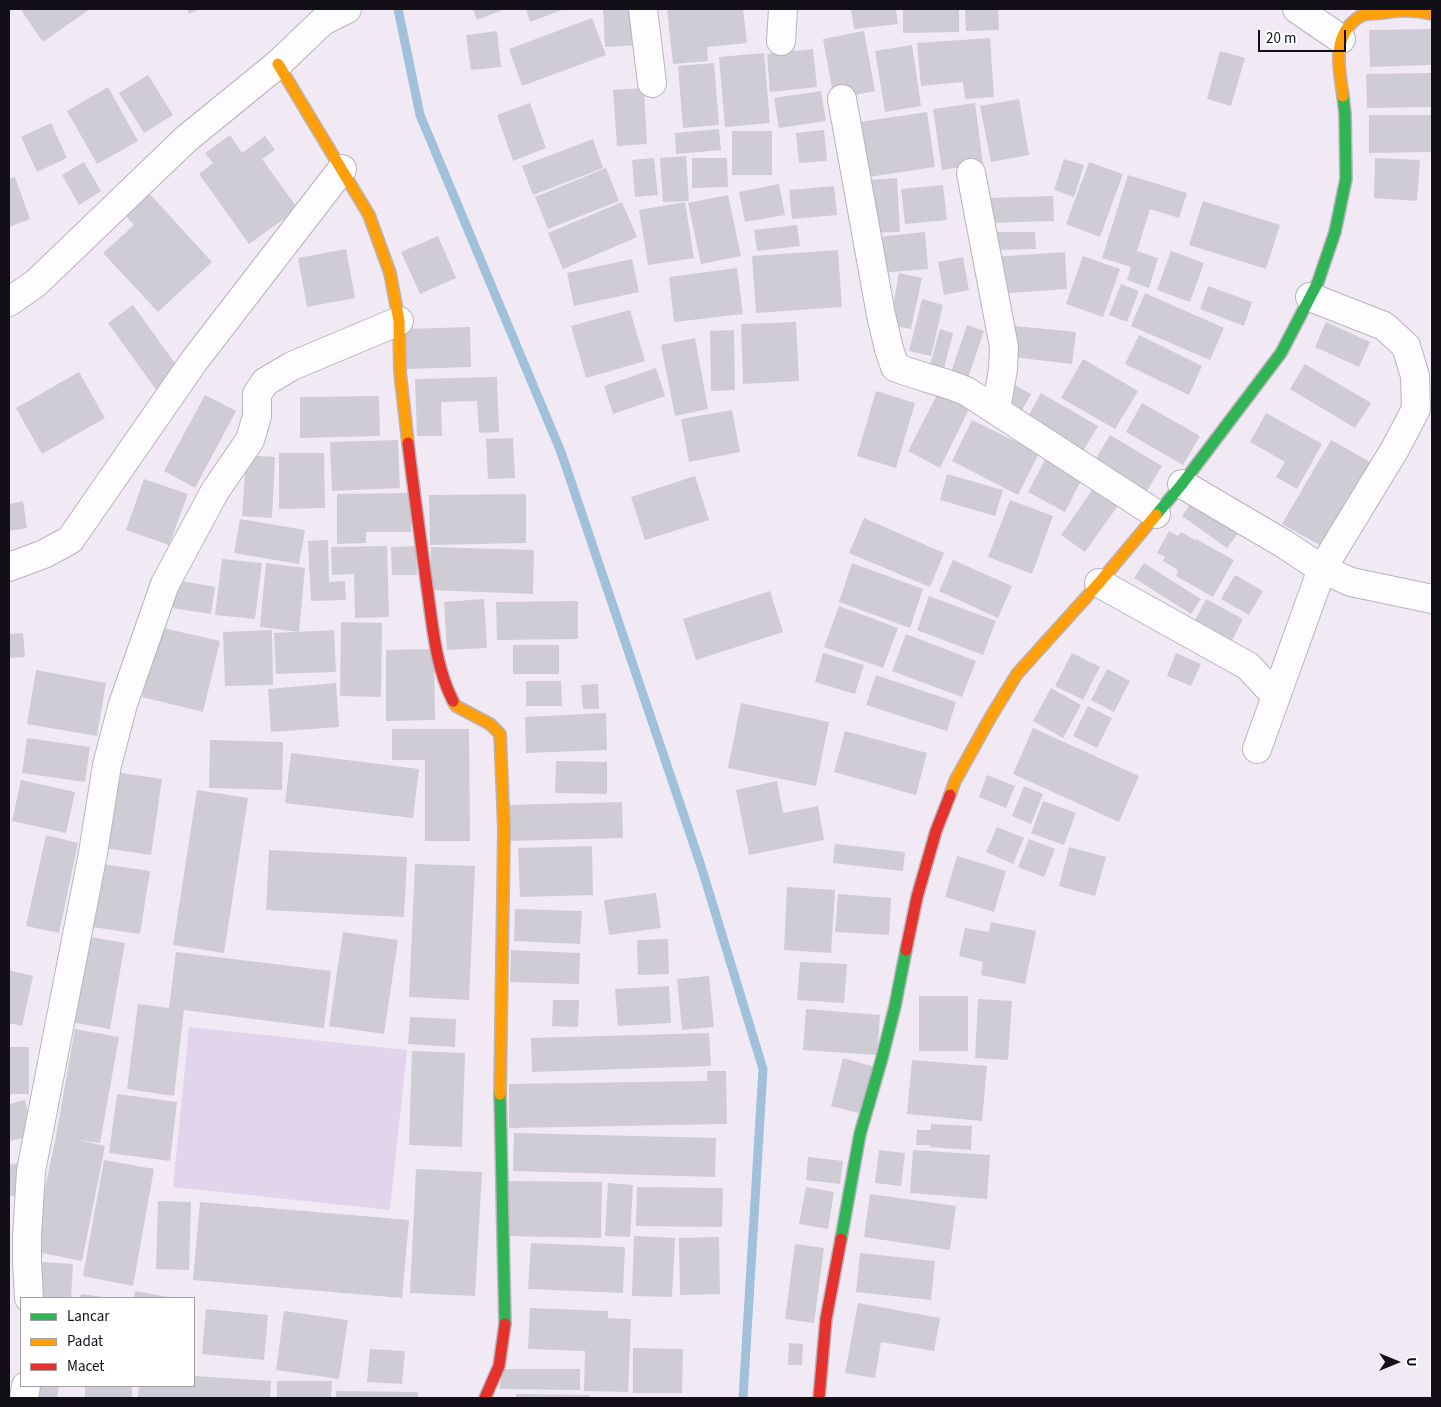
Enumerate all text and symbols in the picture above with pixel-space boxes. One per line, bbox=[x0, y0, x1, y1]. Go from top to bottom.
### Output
scale bar bbox=[1261, 20, 1348, 52]
text: 20 m bbox=[1266, 28, 1296, 49]
legend bbox=[20, 1297, 195, 1387]
text: Lancar bbox=[67, 1306, 110, 1327]
text: Padat bbox=[67, 1331, 103, 1352]
north arrow bbox=[1371, 1337, 1421, 1387]
text: Macet bbox=[67, 1356, 104, 1377]
text: U bbox=[1401, 1357, 1421, 1367]

